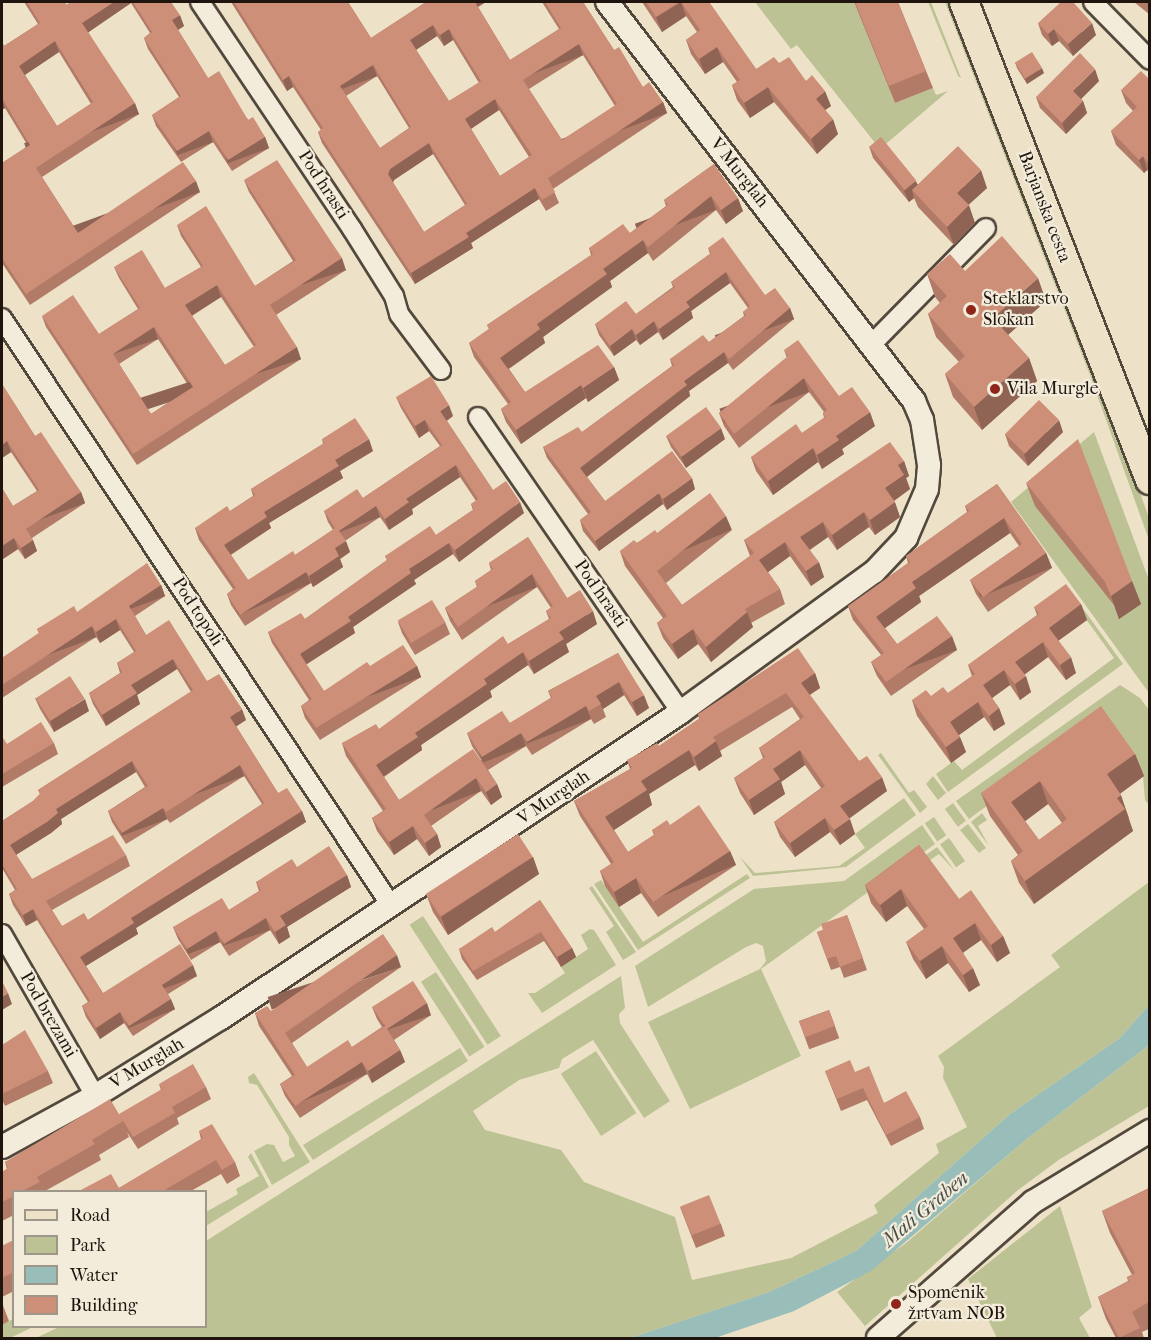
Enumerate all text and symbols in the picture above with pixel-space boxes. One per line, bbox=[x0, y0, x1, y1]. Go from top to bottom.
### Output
street label: V Murglah bbox=[705, 134, 773, 212]
street label: Pod hrasti bbox=[293, 147, 353, 223]
street label: Barjanska cesta bbox=[1013, 148, 1075, 266]
place label: Steklarstvo Slokan bbox=[983, 289, 1069, 332]
marker: Steklarstvo Slokan bbox=[964, 303, 978, 317]
place label: Vila Murgle bbox=[1007, 378, 1099, 400]
marker: Vila Murgle bbox=[988, 382, 1002, 396]
street label: Pod hrasti bbox=[569, 556, 631, 632]
street label: Pod topoli bbox=[167, 573, 227, 651]
street label: V Murglah bbox=[514, 766, 594, 830]
street label: Pod brezami bbox=[15, 968, 81, 1062]
street label: V Murglah bbox=[106, 1033, 188, 1095]
water label: Mali Graben bbox=[877, 1166, 973, 1252]
legend bbox=[12, 1190, 207, 1328]
text: Road bbox=[70, 1205, 110, 1226]
text: Park bbox=[70, 1235, 106, 1256]
text: Water bbox=[70, 1265, 118, 1286]
place label: Spomenik žrtvam NOB bbox=[908, 1283, 1005, 1326]
text: Building bbox=[70, 1295, 137, 1316]
marker: Spomenik žrtvam NOB bbox=[889, 1297, 903, 1311]

